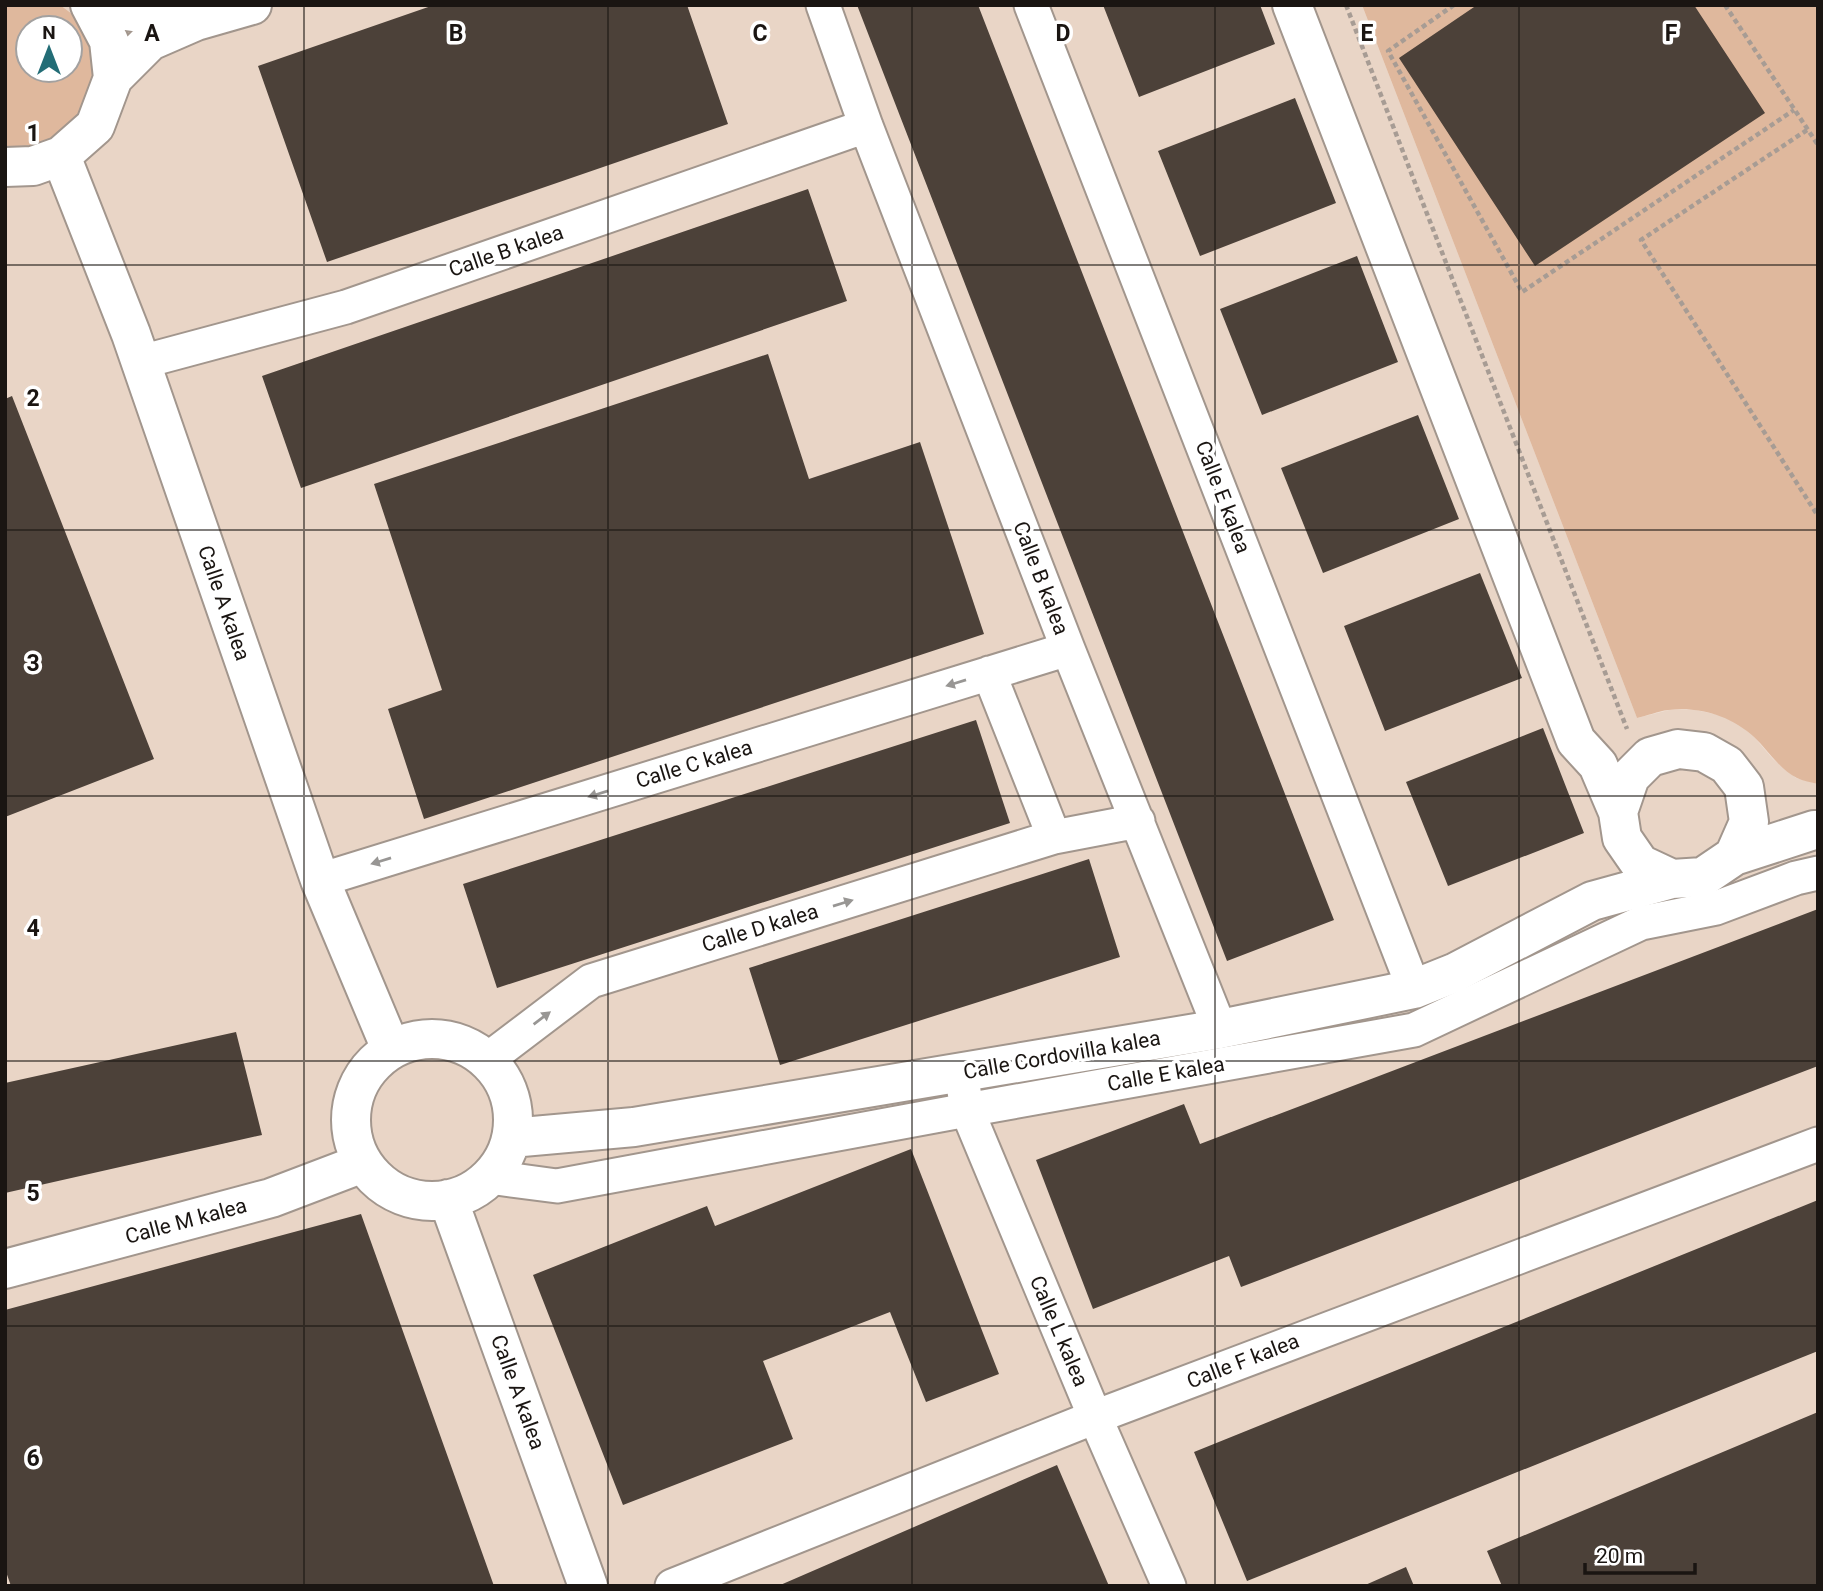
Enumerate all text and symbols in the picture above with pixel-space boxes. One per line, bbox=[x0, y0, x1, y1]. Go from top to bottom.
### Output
north arrow bbox=[14, 14, 84, 84]
text: A bbox=[144, 20, 160, 47]
text: B bbox=[449, 20, 463, 47]
text: C bbox=[752, 20, 768, 47]
text: D bbox=[1056, 20, 1070, 47]
text: E bbox=[1361, 20, 1374, 47]
text: F bbox=[1665, 20, 1678, 47]
text: N bbox=[42, 21, 56, 44]
text: 1 bbox=[26, 120, 40, 147]
street label: Calle B kalea bbox=[446, 220, 566, 282]
text: 2 bbox=[26, 385, 40, 412]
street label: Calle E kalea bbox=[1191, 437, 1255, 557]
street label: Calle B kalea bbox=[1008, 518, 1074, 638]
street label: Calle A kalea bbox=[193, 542, 255, 664]
text: 3 bbox=[26, 650, 40, 677]
one-way arrow bbox=[945, 678, 966, 689]
street label: Calle C kalea bbox=[633, 735, 755, 793]
one-way arrow bbox=[588, 789, 609, 799]
one-way arrow bbox=[370, 856, 391, 866]
one-way arrow bbox=[832, 897, 853, 907]
street label: Calle D kalea bbox=[699, 899, 821, 957]
text: 4 bbox=[26, 915, 40, 942]
one-way arrow bbox=[532, 1011, 551, 1025]
street label: Calle Cordovilla kalea bbox=[962, 1026, 1162, 1084]
street label: Calle E kalea bbox=[1106, 1052, 1226, 1096]
text: 5 bbox=[26, 1180, 40, 1207]
street label: Calle M kalea bbox=[123, 1193, 249, 1249]
street label: Calle L kalea bbox=[1025, 1272, 1093, 1390]
street label: Calle F kalea bbox=[1184, 1329, 1302, 1393]
street label: Calle A kalea bbox=[486, 1331, 550, 1453]
text: 6 bbox=[26, 1445, 40, 1472]
scale bar bbox=[1585, 1532, 1695, 1576]
text: 20 m bbox=[1596, 1544, 1643, 1568]

